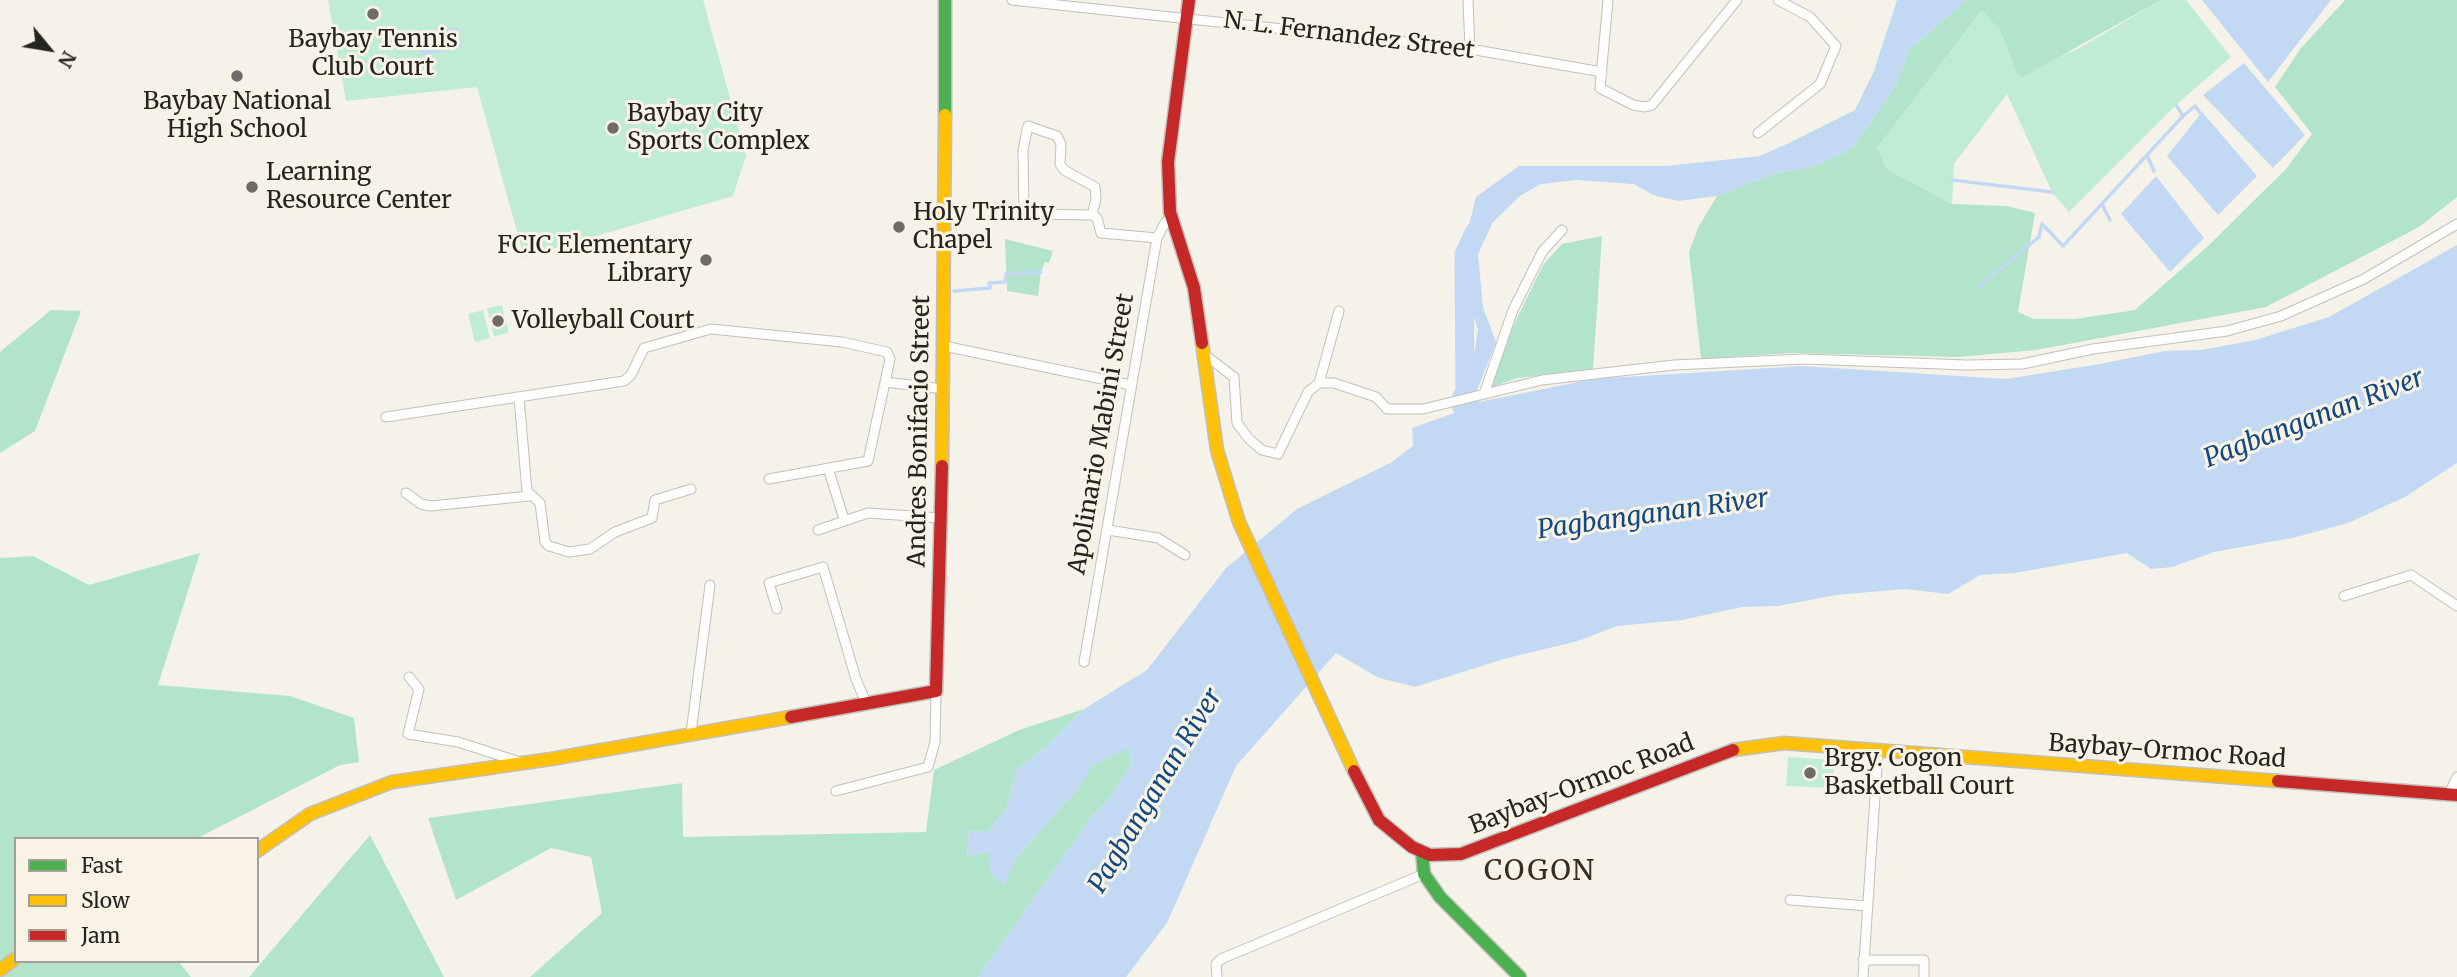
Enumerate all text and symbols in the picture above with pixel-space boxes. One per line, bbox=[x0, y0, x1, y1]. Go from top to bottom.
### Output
marker: Baybay Tennis Club Court bbox=[365, 6, 381, 22]
street label: N. L. Fernandez Street bbox=[1222, 6, 1476, 66]
north arrow bbox=[14, 14, 84, 84]
place label: Baybay Tennis Club Court bbox=[288, 26, 458, 82]
text: N bbox=[53, 47, 81, 72]
marker: Baybay National High School bbox=[229, 68, 245, 84]
place label: Baybay National High School bbox=[143, 88, 331, 144]
place label: Baybay City Sports Complex bbox=[627, 100, 809, 156]
marker: Baybay City Sports Complex bbox=[605, 120, 621, 136]
place label: Learning Resource Center bbox=[266, 159, 452, 215]
marker: Learning Resource Center bbox=[244, 179, 260, 195]
place label: Holy Trinity Chapel bbox=[913, 199, 1054, 255]
marker: Holy Trinity Chapel bbox=[891, 219, 907, 235]
place label: FCIC Elementary Library bbox=[497, 232, 692, 288]
marker: FCIC Elementary Library bbox=[698, 252, 714, 268]
street label: Apolinario Mabini Street bbox=[1063, 291, 1141, 577]
street label: Andres Bonifacio Street bbox=[903, 295, 937, 567]
place label: Volleyball Court bbox=[512, 307, 694, 335]
marker: Volleyball Court bbox=[490, 313, 506, 329]
water label: Pagbanganan River bbox=[2200, 363, 2428, 475]
water label: Pagbanganan River bbox=[1536, 483, 1770, 547]
water label: Pagbanganan River bbox=[1083, 683, 1229, 899]
street label: Baybay-Ormoc Road bbox=[1466, 729, 1698, 841]
street label: Baybay-Ormoc Road bbox=[2047, 729, 2287, 775]
place label: Brgy. Cogon Basketball Court bbox=[1824, 745, 2014, 801]
marker: Brgy. Cogon Basketball Court bbox=[1802, 765, 1818, 781]
legend bbox=[14, 837, 259, 963]
text: Fast bbox=[81, 852, 123, 879]
district label: COGON bbox=[1485, 855, 1595, 889]
text: Slow bbox=[81, 887, 130, 914]
text: Jam bbox=[81, 922, 120, 949]

